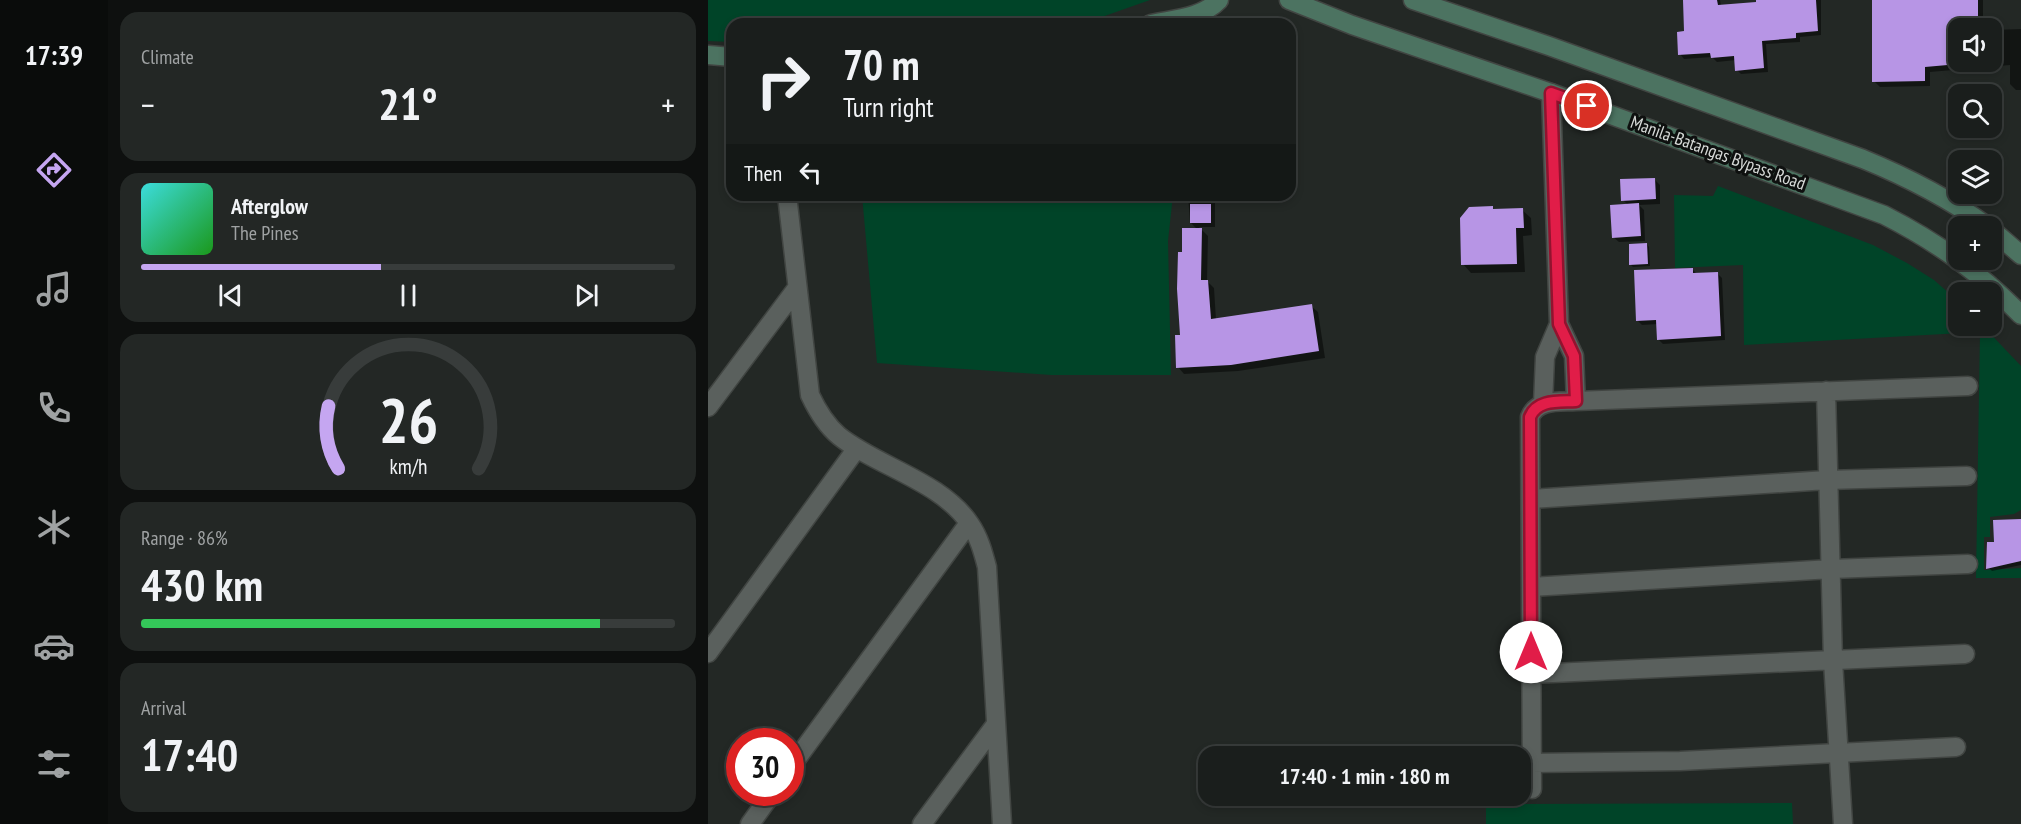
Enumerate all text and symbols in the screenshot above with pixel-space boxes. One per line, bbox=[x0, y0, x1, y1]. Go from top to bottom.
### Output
map controls bbox=[1948, 18, 2002, 336]
button: sound bbox=[1948, 18, 2002, 72]
text: 70 m bbox=[843, 37, 920, 92]
text: 17:39 bbox=[25, 38, 83, 72]
icon: right bbox=[744, 42, 822, 120]
text: Climate bbox=[141, 44, 194, 70]
text: 21° bbox=[378, 74, 438, 132]
pin bbox=[1561, 80, 1612, 131]
text: − bbox=[141, 83, 155, 126]
text: + bbox=[661, 83, 675, 126]
button: search bbox=[1948, 84, 2002, 138]
icon: arrive bbox=[1570, 89, 1603, 122]
text: Turn right bbox=[843, 90, 934, 124]
street label: Manila-Batangas Bypass Road bbox=[1627, 110, 1809, 195]
icon: directions bbox=[33, 149, 75, 191]
button: layers bbox=[1948, 150, 2002, 204]
icon: left bbox=[794, 156, 827, 189]
text: Then bbox=[744, 159, 782, 187]
text: Afterglow bbox=[231, 192, 308, 220]
button: + bbox=[1948, 216, 2002, 270]
text: The Pines bbox=[231, 220, 298, 246]
icon: music bbox=[33, 268, 75, 310]
icon: previous bbox=[214, 279, 247, 312]
icon: pause bbox=[392, 279, 425, 312]
icon: next bbox=[570, 279, 603, 312]
button: − bbox=[1948, 282, 2002, 336]
text: 26 bbox=[378, 379, 438, 460]
icon: phone bbox=[33, 387, 75, 429]
text: km/h bbox=[389, 452, 427, 480]
icon: climate bbox=[33, 506, 75, 548]
text: Range · 86% bbox=[141, 525, 228, 551]
text: 430 km bbox=[141, 555, 263, 613]
position arrow bbox=[1499, 620, 1563, 684]
icon: car bbox=[33, 625, 75, 667]
text: Arrival bbox=[141, 695, 186, 721]
text: 17:40 bbox=[141, 725, 238, 783]
speed limit sign: 30 bbox=[726, 728, 804, 806]
icon: filters bbox=[33, 743, 75, 785]
text: 17:40 · 1 min · 180 m bbox=[1279, 762, 1450, 790]

